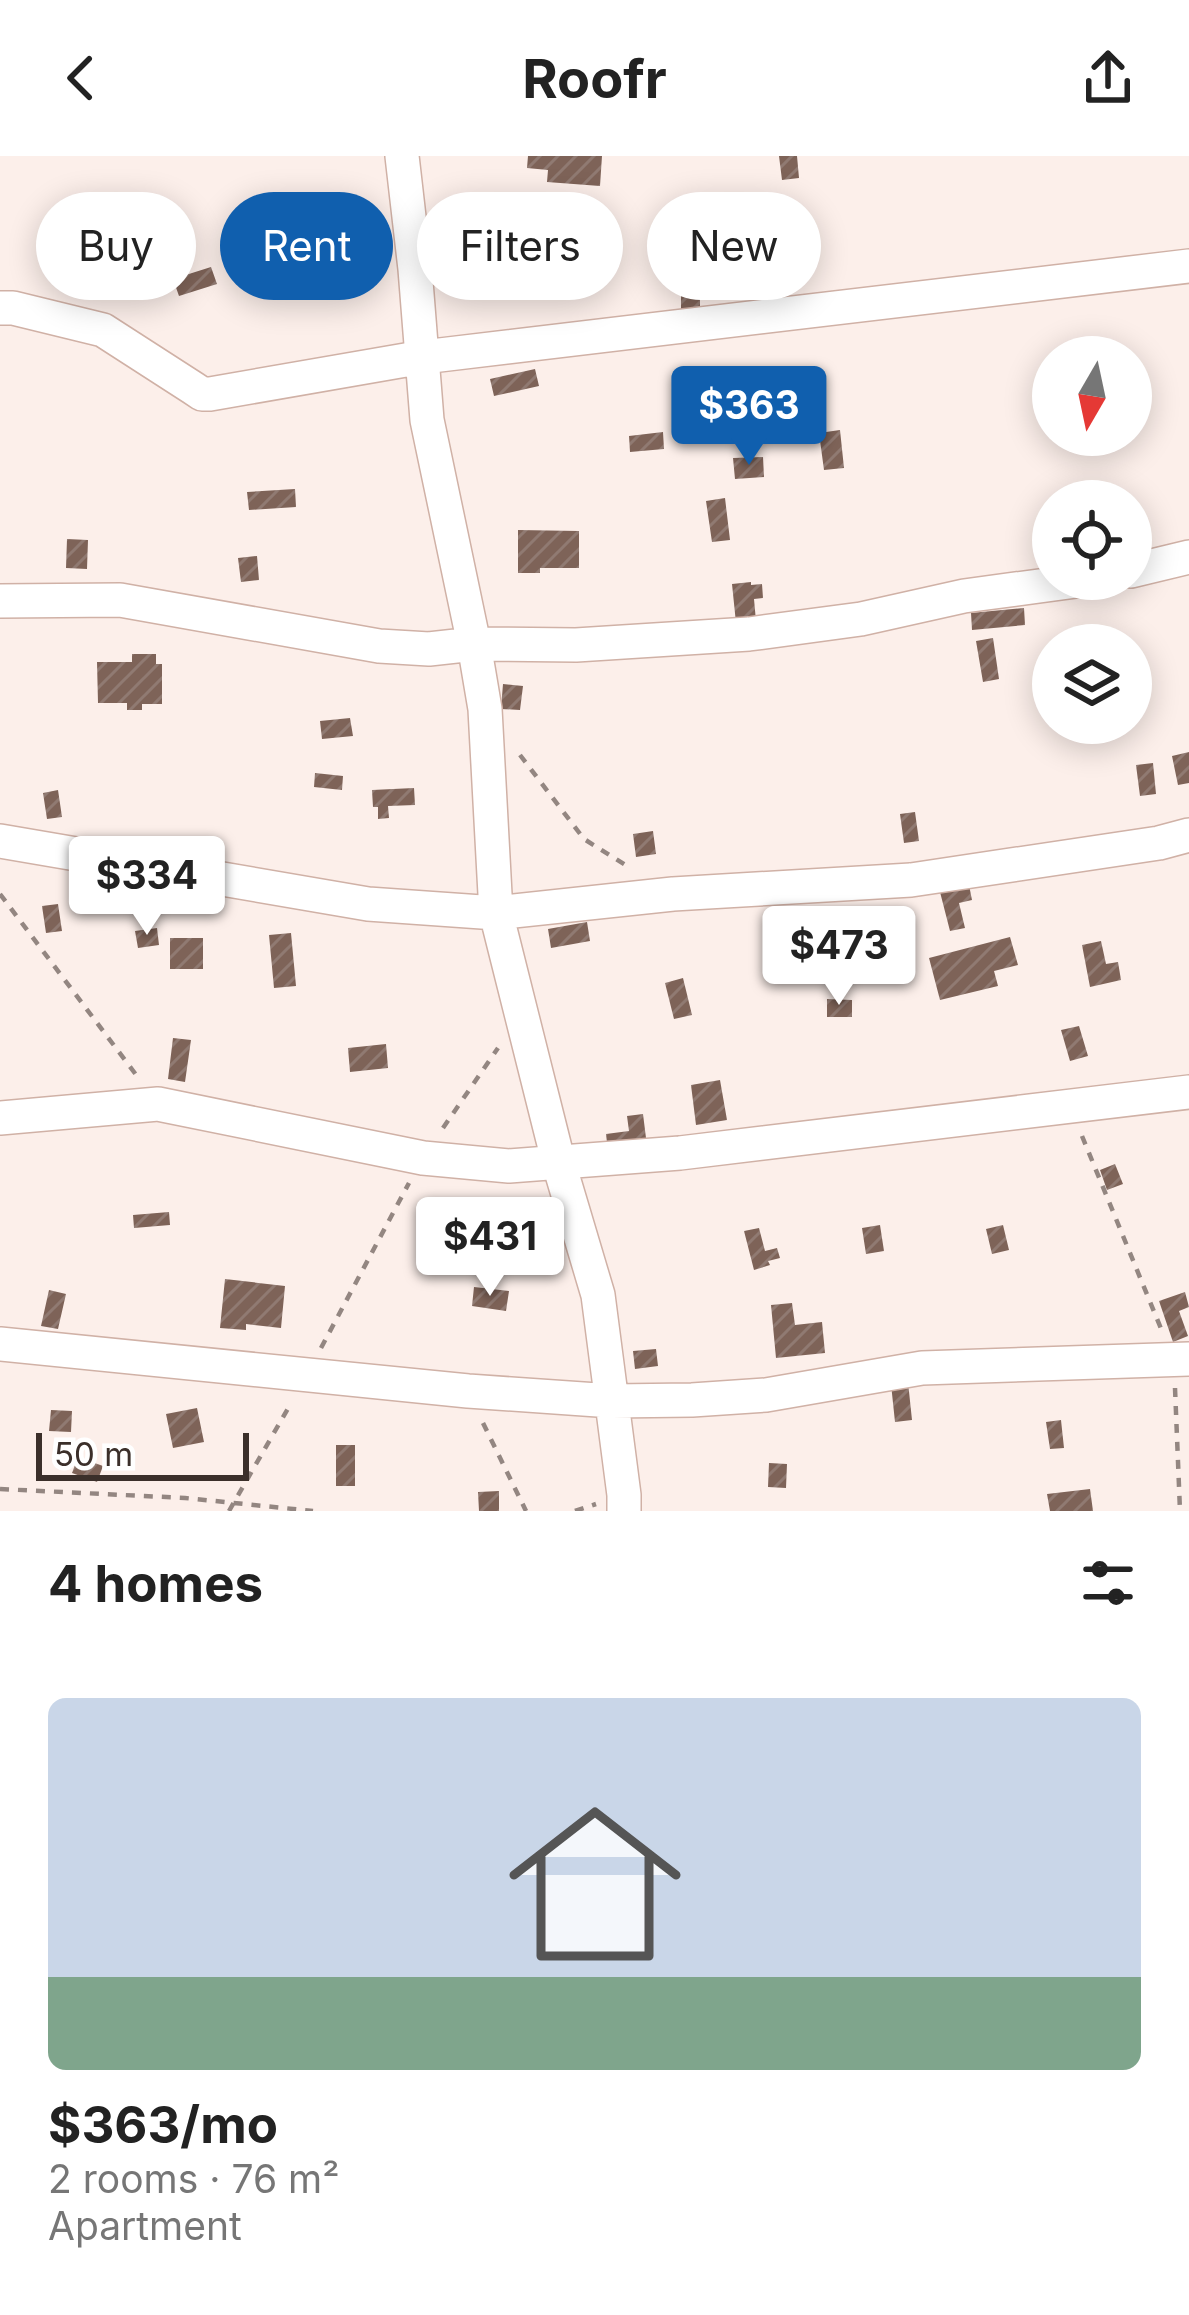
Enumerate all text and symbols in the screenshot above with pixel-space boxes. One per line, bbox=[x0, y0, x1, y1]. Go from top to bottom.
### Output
icon: back bbox=[48, 45, 114, 111]
icon: share bbox=[1075, 45, 1141, 111]
text: Roofr bbox=[522, 46, 667, 111]
chip: Buy bbox=[36, 192, 196, 300]
chip: Rent bbox=[220, 192, 393, 300]
chip: Filters bbox=[417, 192, 623, 300]
chip: New bbox=[647, 192, 821, 300]
north arrow bbox=[1032, 336, 1152, 456]
map controls bbox=[1032, 336, 1152, 744]
pin: $363 bbox=[678, 366, 820, 468]
text: $363 bbox=[698, 381, 800, 428]
button: locate bbox=[1032, 480, 1152, 600]
button: layers bbox=[1032, 624, 1152, 744]
pin: $334 bbox=[76, 836, 218, 938]
text: $334 bbox=[96, 851, 198, 898]
pin: $473 bbox=[768, 906, 910, 1008]
text: $473 bbox=[789, 921, 889, 968]
pin: $431 bbox=[419, 1197, 561, 1299]
text: $431 bbox=[443, 1212, 537, 1259]
scale bar bbox=[36, 1427, 249, 1480]
text: 50 m bbox=[54, 1434, 133, 1474]
icon: filters bbox=[1075, 1550, 1141, 1616]
text: 4 homes bbox=[48, 1553, 263, 1614]
icon: home bbox=[487, 1776, 703, 1992]
text: $363/mo bbox=[48, 2094, 278, 2155]
text: 2 rooms · 76 m² bbox=[48, 2155, 340, 2202]
text: Apartment bbox=[48, 2202, 242, 2249]

